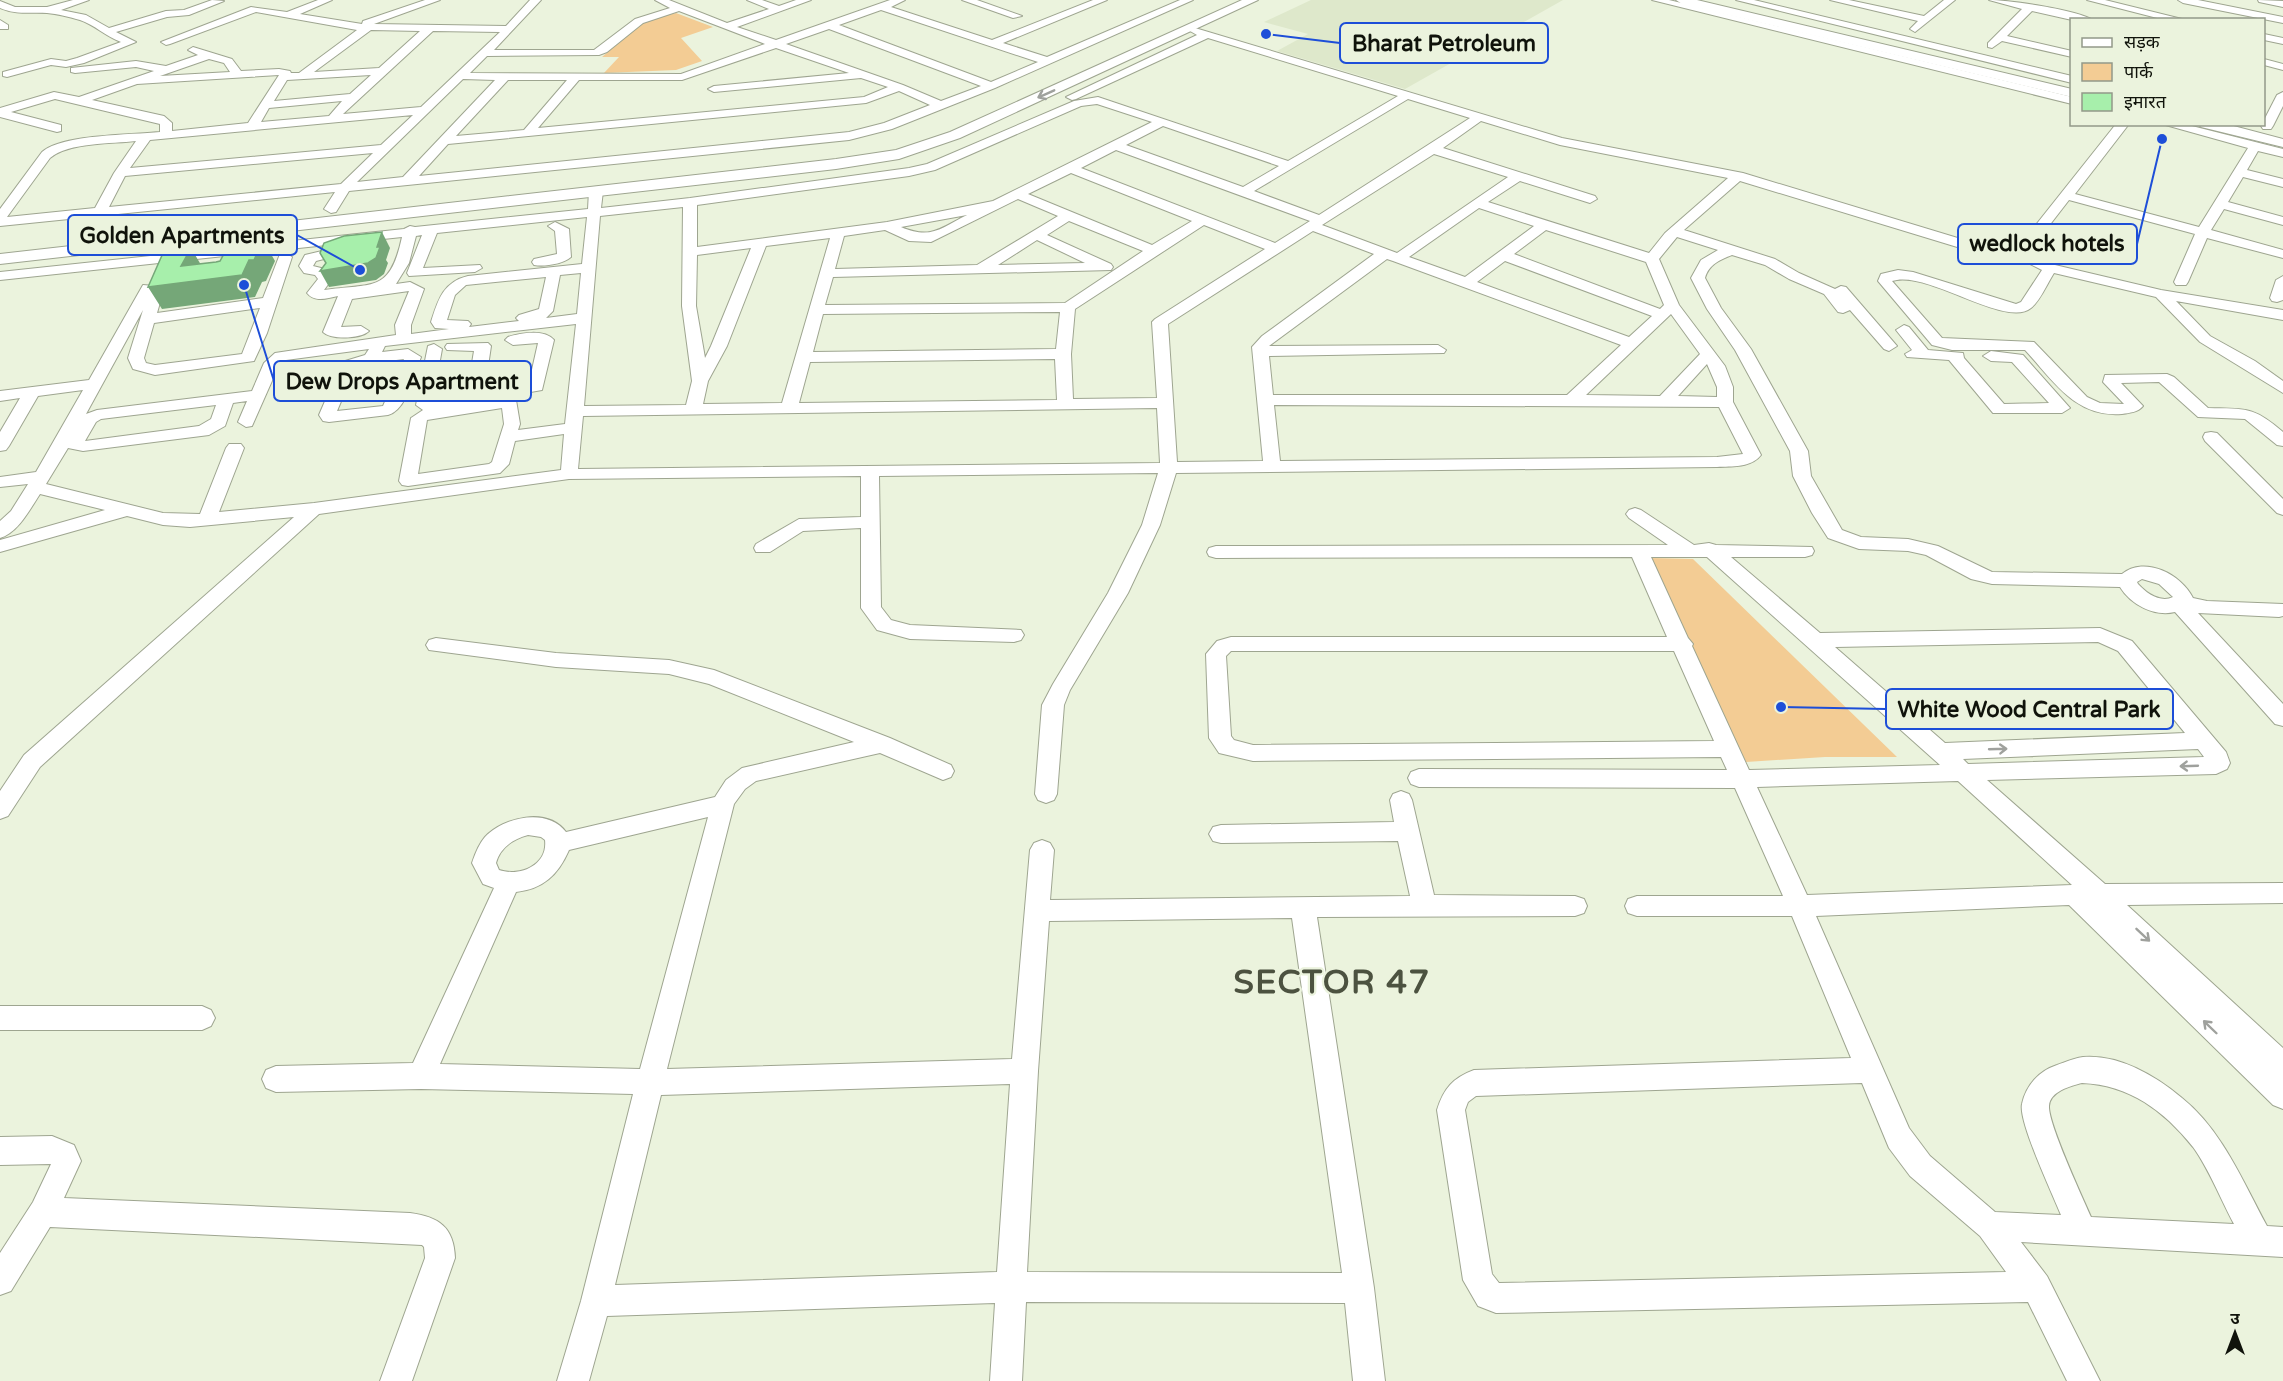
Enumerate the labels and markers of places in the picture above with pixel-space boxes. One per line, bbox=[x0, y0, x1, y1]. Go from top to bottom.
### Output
callout: Bharat Petroleum bbox=[1340, 23, 1548, 63]
callout: Golden Apartments bbox=[68, 215, 297, 255]
callout: wedlock hotels bbox=[1958, 224, 2137, 264]
callout: Dew Drops Apartment bbox=[274, 361, 531, 401]
callout: White Wood Central Park bbox=[1886, 689, 2173, 729]

